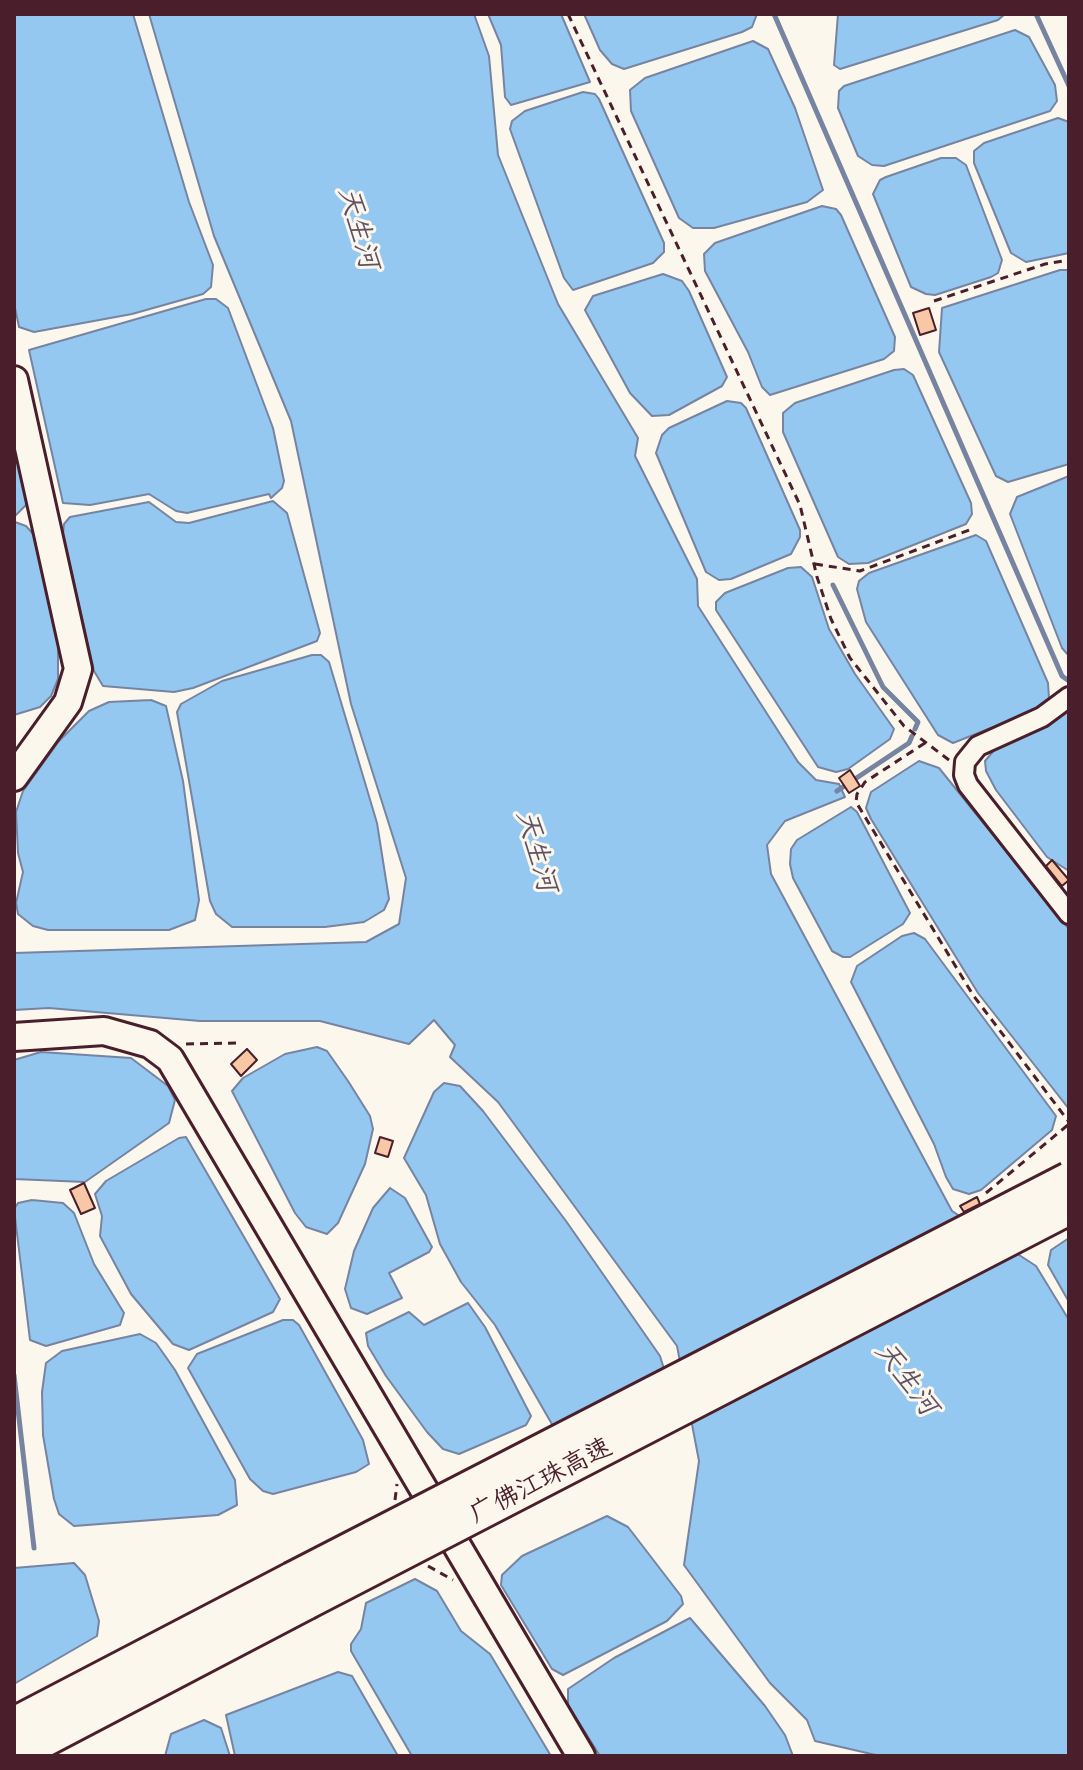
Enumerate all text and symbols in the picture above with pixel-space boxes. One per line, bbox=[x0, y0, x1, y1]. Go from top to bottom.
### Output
water label: 天生河 bbox=[330, 183, 386, 273]
water label: 天生河 bbox=[508, 806, 564, 896]
water label: 天生河 bbox=[867, 1335, 945, 1423]
street label: 广佛江珠高速 bbox=[464, 1432, 618, 1530]

